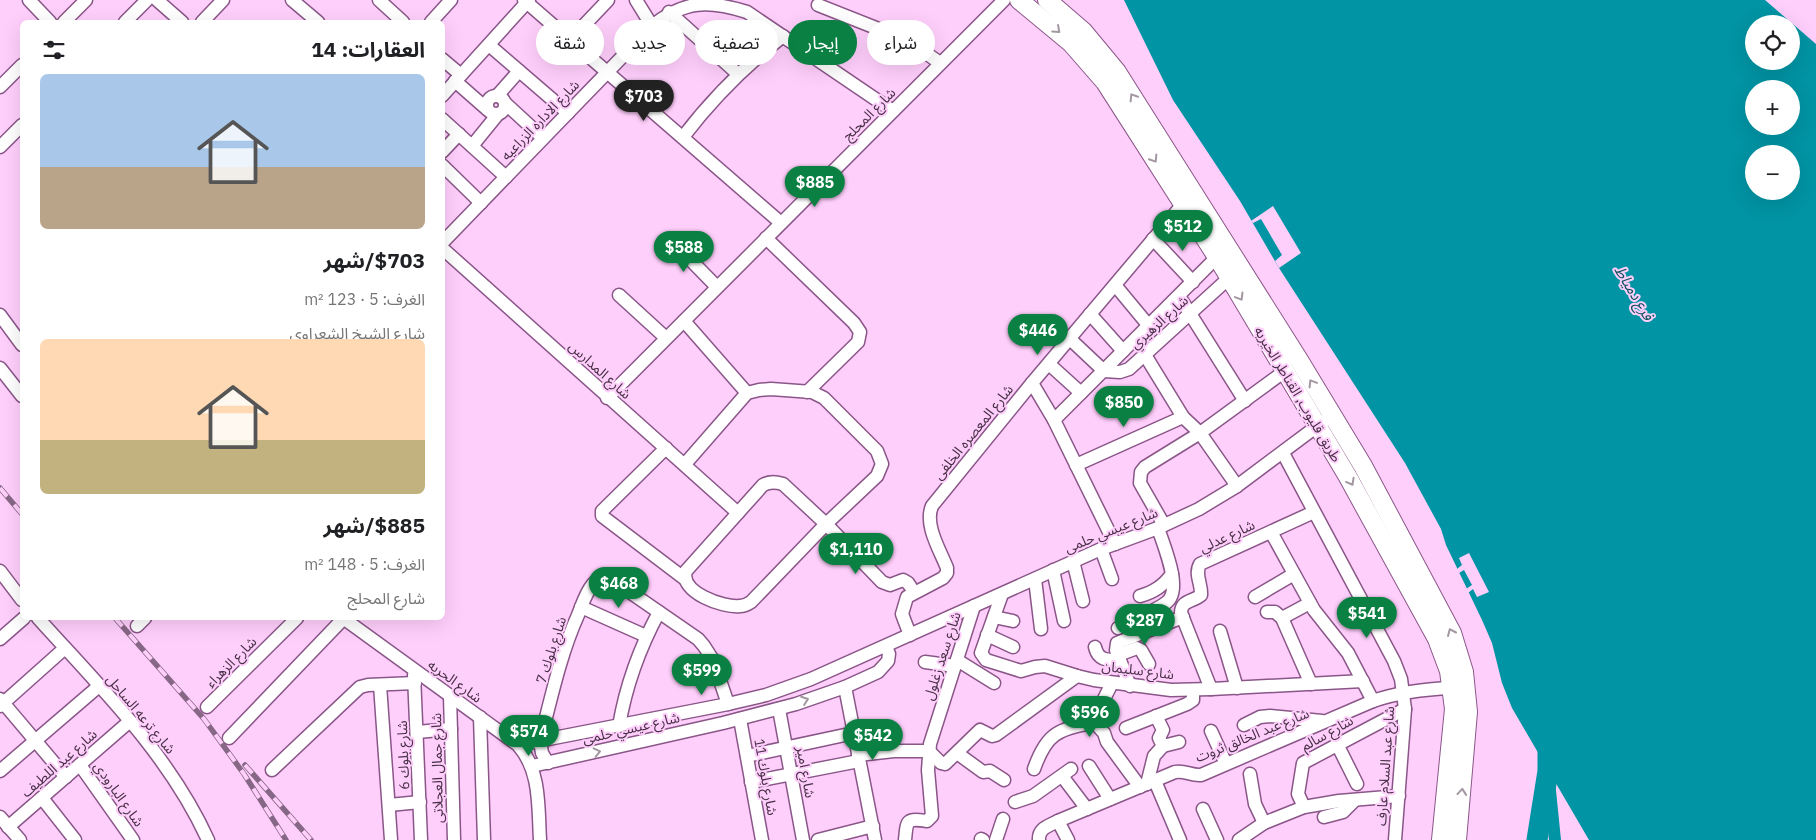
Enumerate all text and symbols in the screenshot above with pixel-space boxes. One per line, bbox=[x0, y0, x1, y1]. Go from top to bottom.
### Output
map controls bbox=[1745, 15, 1800, 200]
button: locate bbox=[1745, 15, 1800, 70]
chip: شقة bbox=[536, 20, 604, 65]
chip: جديد bbox=[614, 20, 685, 65]
chip: تصفية bbox=[695, 20, 778, 65]
chip: إيجار bbox=[788, 20, 857, 65]
chip: شراء bbox=[867, 20, 935, 65]
one-way arrow bbox=[1051, 25, 1060, 34]
text: العقارات: 14 bbox=[311, 35, 425, 63]
icon: filters bbox=[40, 36, 68, 64]
street label: شارع الاداره الزراعيه bbox=[497, 76, 585, 166]
pin: $703 bbox=[614, 80, 674, 122]
button: + bbox=[1745, 80, 1800, 135]
street label: شارع المحلج bbox=[839, 84, 901, 146]
text: $703 bbox=[625, 86, 663, 106]
one-way arrow bbox=[1130, 94, 1139, 103]
icon: home bbox=[188, 107, 278, 197]
button: − bbox=[1745, 145, 1800, 200]
one-way arrow bbox=[1148, 154, 1158, 163]
pin: $885 bbox=[785, 166, 845, 208]
text: $885 bbox=[796, 172, 834, 192]
pin: $512 bbox=[1153, 210, 1213, 252]
text: $512 bbox=[1164, 216, 1202, 236]
pin: $588 bbox=[654, 230, 714, 273]
text: $588 bbox=[665, 237, 703, 257]
text: $703/شهر bbox=[324, 246, 425, 274]
water label: فرع دمياط bbox=[1609, 262, 1659, 326]
text: الغرف: 5 · 123 m² bbox=[304, 289, 425, 309]
street label: شارع الزهيري bbox=[1126, 291, 1193, 354]
one-way arrow bbox=[1234, 292, 1244, 301]
pin: $446 bbox=[1008, 314, 1068, 356]
text: $446 bbox=[1019, 320, 1057, 340]
text: شارع الشيخ الشعراوى bbox=[289, 323, 425, 343]
street label: طريق قليوب, القناطر الخيريه bbox=[1250, 323, 1346, 466]
street label: شارع المدارس bbox=[564, 337, 635, 404]
icon: home bbox=[188, 372, 278, 462]
one-way arrow bbox=[1309, 379, 1319, 388]
street label: شارع المعصره الخلفى bbox=[929, 381, 1019, 485]
pin: $850 bbox=[1094, 386, 1154, 428]
text: $850 bbox=[1105, 392, 1143, 412]
one-way arrow bbox=[1344, 476, 1354, 485]
street label: شارع عيسي حلمى bbox=[1062, 503, 1161, 559]
text: $885/شهر bbox=[324, 511, 425, 539]
street label: شارع عدلي bbox=[1196, 515, 1259, 559]
pin: $1,110 bbox=[815, 532, 897, 575]
text: $1,110 bbox=[830, 539, 882, 559]
text: الغرف: 5 · 148 m² bbox=[304, 554, 425, 574]
pin: $468 bbox=[589, 566, 649, 609]
text: $468 bbox=[600, 573, 638, 593]
text: شارع المحلج bbox=[347, 588, 425, 608]
pin: $541 bbox=[1337, 596, 1397, 639]
text: $541 bbox=[1348, 603, 1386, 623]
pin: $287 bbox=[1115, 604, 1175, 646]
street label: شارع سعد زغلول bbox=[919, 609, 967, 703]
text: $287 bbox=[1126, 610, 1164, 630]
street label: شارع بلوك 7 bbox=[532, 614, 572, 686]
one-way arrow bbox=[1446, 628, 1457, 637]
street label: شارع الزهراء bbox=[202, 633, 262, 693]
pin: $599 bbox=[672, 654, 732, 696]
street label: شارع الحريه bbox=[423, 655, 486, 708]
street label: شارع سليمان bbox=[1101, 657, 1175, 685]
text: $599 bbox=[683, 660, 721, 680]
street label: شارع ترعه الساحل bbox=[101, 670, 180, 759]
one-way arrow bbox=[801, 696, 809, 706]
pin: $596 bbox=[1060, 696, 1120, 738]
text: $596 bbox=[1071, 702, 1109, 722]
street label: شارع عبد الخالق ثروت bbox=[1192, 704, 1312, 768]
street label: شارع عبد السلام عارف bbox=[1372, 705, 1400, 827]
street label: شارع عيسي حلمى bbox=[581, 708, 682, 750]
street label: شارع سالم bbox=[1298, 711, 1357, 756]
street label: شارع جمال العجلاتى bbox=[427, 713, 449, 823]
pin: $574 bbox=[499, 714, 559, 757]
pin: $542 bbox=[843, 718, 903, 761]
street label: شارع بلوك 6 bbox=[393, 720, 415, 790]
text: $574 bbox=[510, 721, 548, 741]
street label: شارع عبد اللطيف bbox=[17, 725, 102, 802]
text: $542 bbox=[854, 725, 892, 745]
street label: شارع بلوك 11 bbox=[748, 737, 782, 817]
street label: شارع امير bbox=[790, 744, 819, 800]
one-way arrow bbox=[592, 747, 601, 758]
street label: شارع البارودي bbox=[88, 758, 148, 831]
one-way arrow bbox=[1456, 787, 1467, 795]

